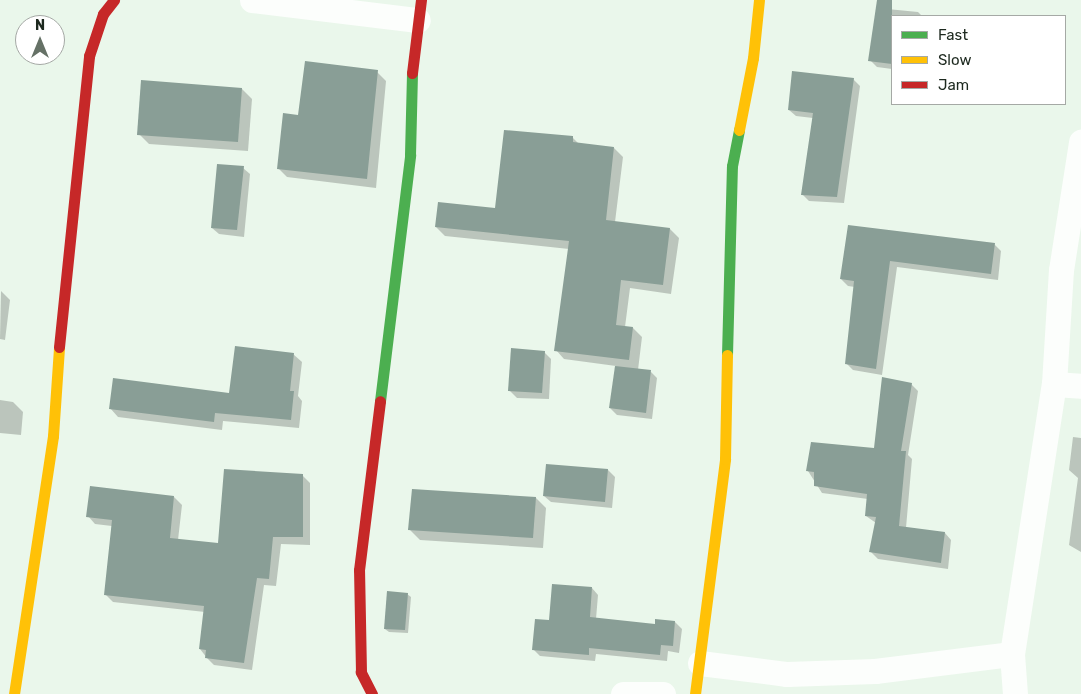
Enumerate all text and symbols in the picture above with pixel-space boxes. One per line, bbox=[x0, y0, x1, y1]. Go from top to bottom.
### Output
north arrow bbox=[15, 15, 65, 65]
legend bbox=[891, 15, 1066, 105]
text: N bbox=[35, 17, 45, 34]
text: Fast bbox=[938, 26, 968, 44]
text: Slow bbox=[938, 51, 971, 69]
text: Jam bbox=[938, 76, 969, 94]

